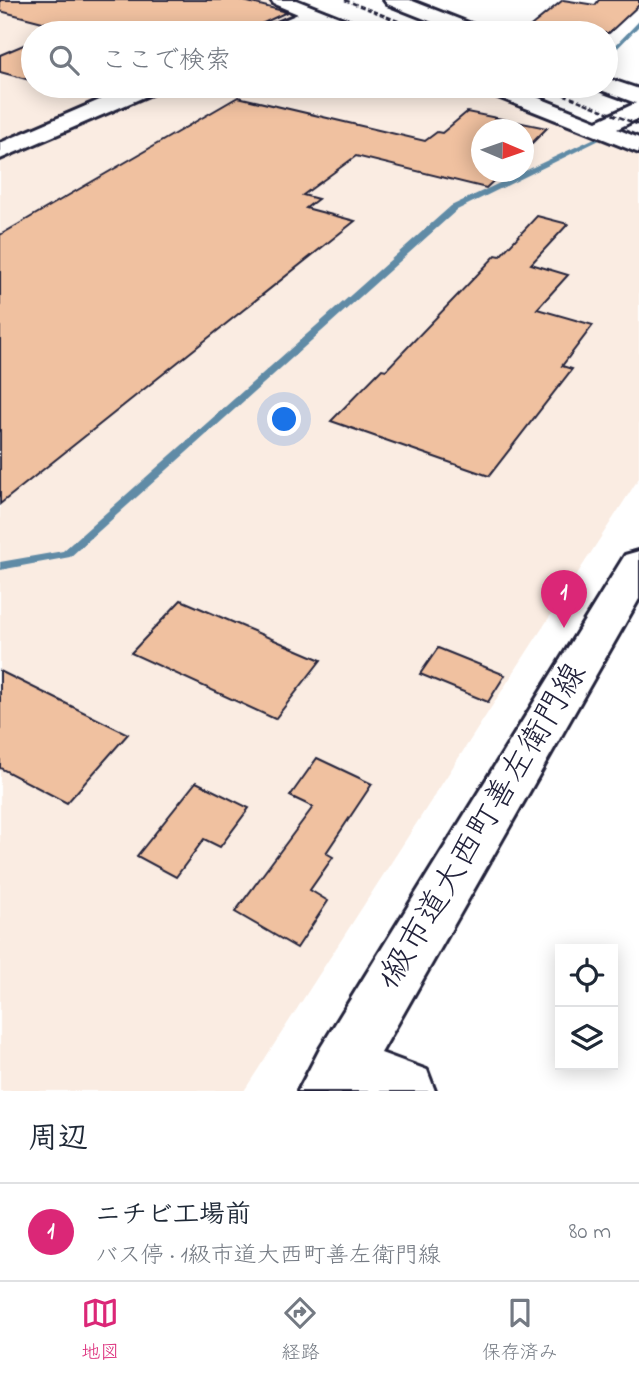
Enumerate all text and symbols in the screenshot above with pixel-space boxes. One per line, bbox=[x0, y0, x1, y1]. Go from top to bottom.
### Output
search box bbox=[21, 21, 618, 98]
icon: search bbox=[45, 41, 83, 79]
text: ここで検索 bbox=[101, 43, 231, 81]
north arrow bbox=[471, 119, 534, 182]
your location bbox=[267, 402, 301, 436]
pin: 1 bbox=[541, 570, 587, 628]
street label: 1級市道大西町善左衛門線 bbox=[366, 655, 600, 999]
map controls bbox=[555, 944, 618, 1070]
button: locate bbox=[555, 944, 618, 1007]
button: layers bbox=[555, 1007, 618, 1070]
text: 周辺 bbox=[28, 1118, 88, 1162]
text: ニチビ工場前 bbox=[95, 1197, 251, 1235]
text: 1 bbox=[47, 1216, 55, 1249]
text: 80 m bbox=[569, 1216, 611, 1249]
text: バス停 · 1級市道大西町善左衛門線 bbox=[95, 1240, 441, 1273]
tab: 地図 bbox=[81, 1294, 119, 1367]
tab: 経路 bbox=[281, 1294, 320, 1367]
tab: 保存済み bbox=[482, 1294, 558, 1367]

